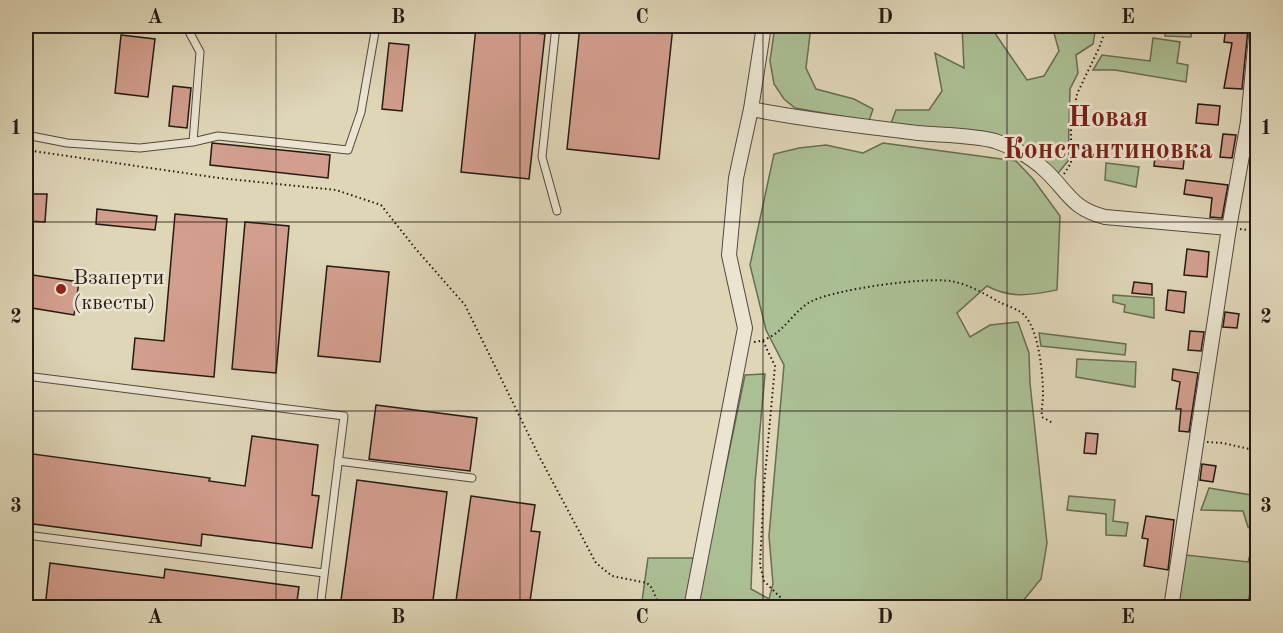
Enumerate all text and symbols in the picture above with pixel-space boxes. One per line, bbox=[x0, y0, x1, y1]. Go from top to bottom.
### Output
text: A bbox=[147, 8, 163, 28]
text: B bbox=[391, 8, 405, 28]
text: C bbox=[635, 8, 649, 28]
text: D bbox=[877, 8, 893, 28]
text: E bbox=[1121, 8, 1135, 28]
district label: Новая Константиновка bbox=[1003, 105, 1213, 165]
text: 1 bbox=[10, 119, 22, 139]
text: 1 bbox=[1260, 119, 1272, 139]
place label: Взаперти (квесты) bbox=[73, 267, 164, 314]
marker: Взаперти (квесты) bbox=[54, 282, 68, 296]
text: 2 bbox=[10, 308, 22, 328]
text: 2 bbox=[1260, 308, 1272, 328]
text: 3 bbox=[10, 497, 22, 517]
text: 3 bbox=[1260, 497, 1272, 517]
text: A bbox=[147, 608, 163, 628]
text: B bbox=[391, 608, 405, 628]
text: C bbox=[635, 608, 649, 628]
text: D bbox=[877, 608, 893, 628]
text: E bbox=[1121, 608, 1135, 628]

